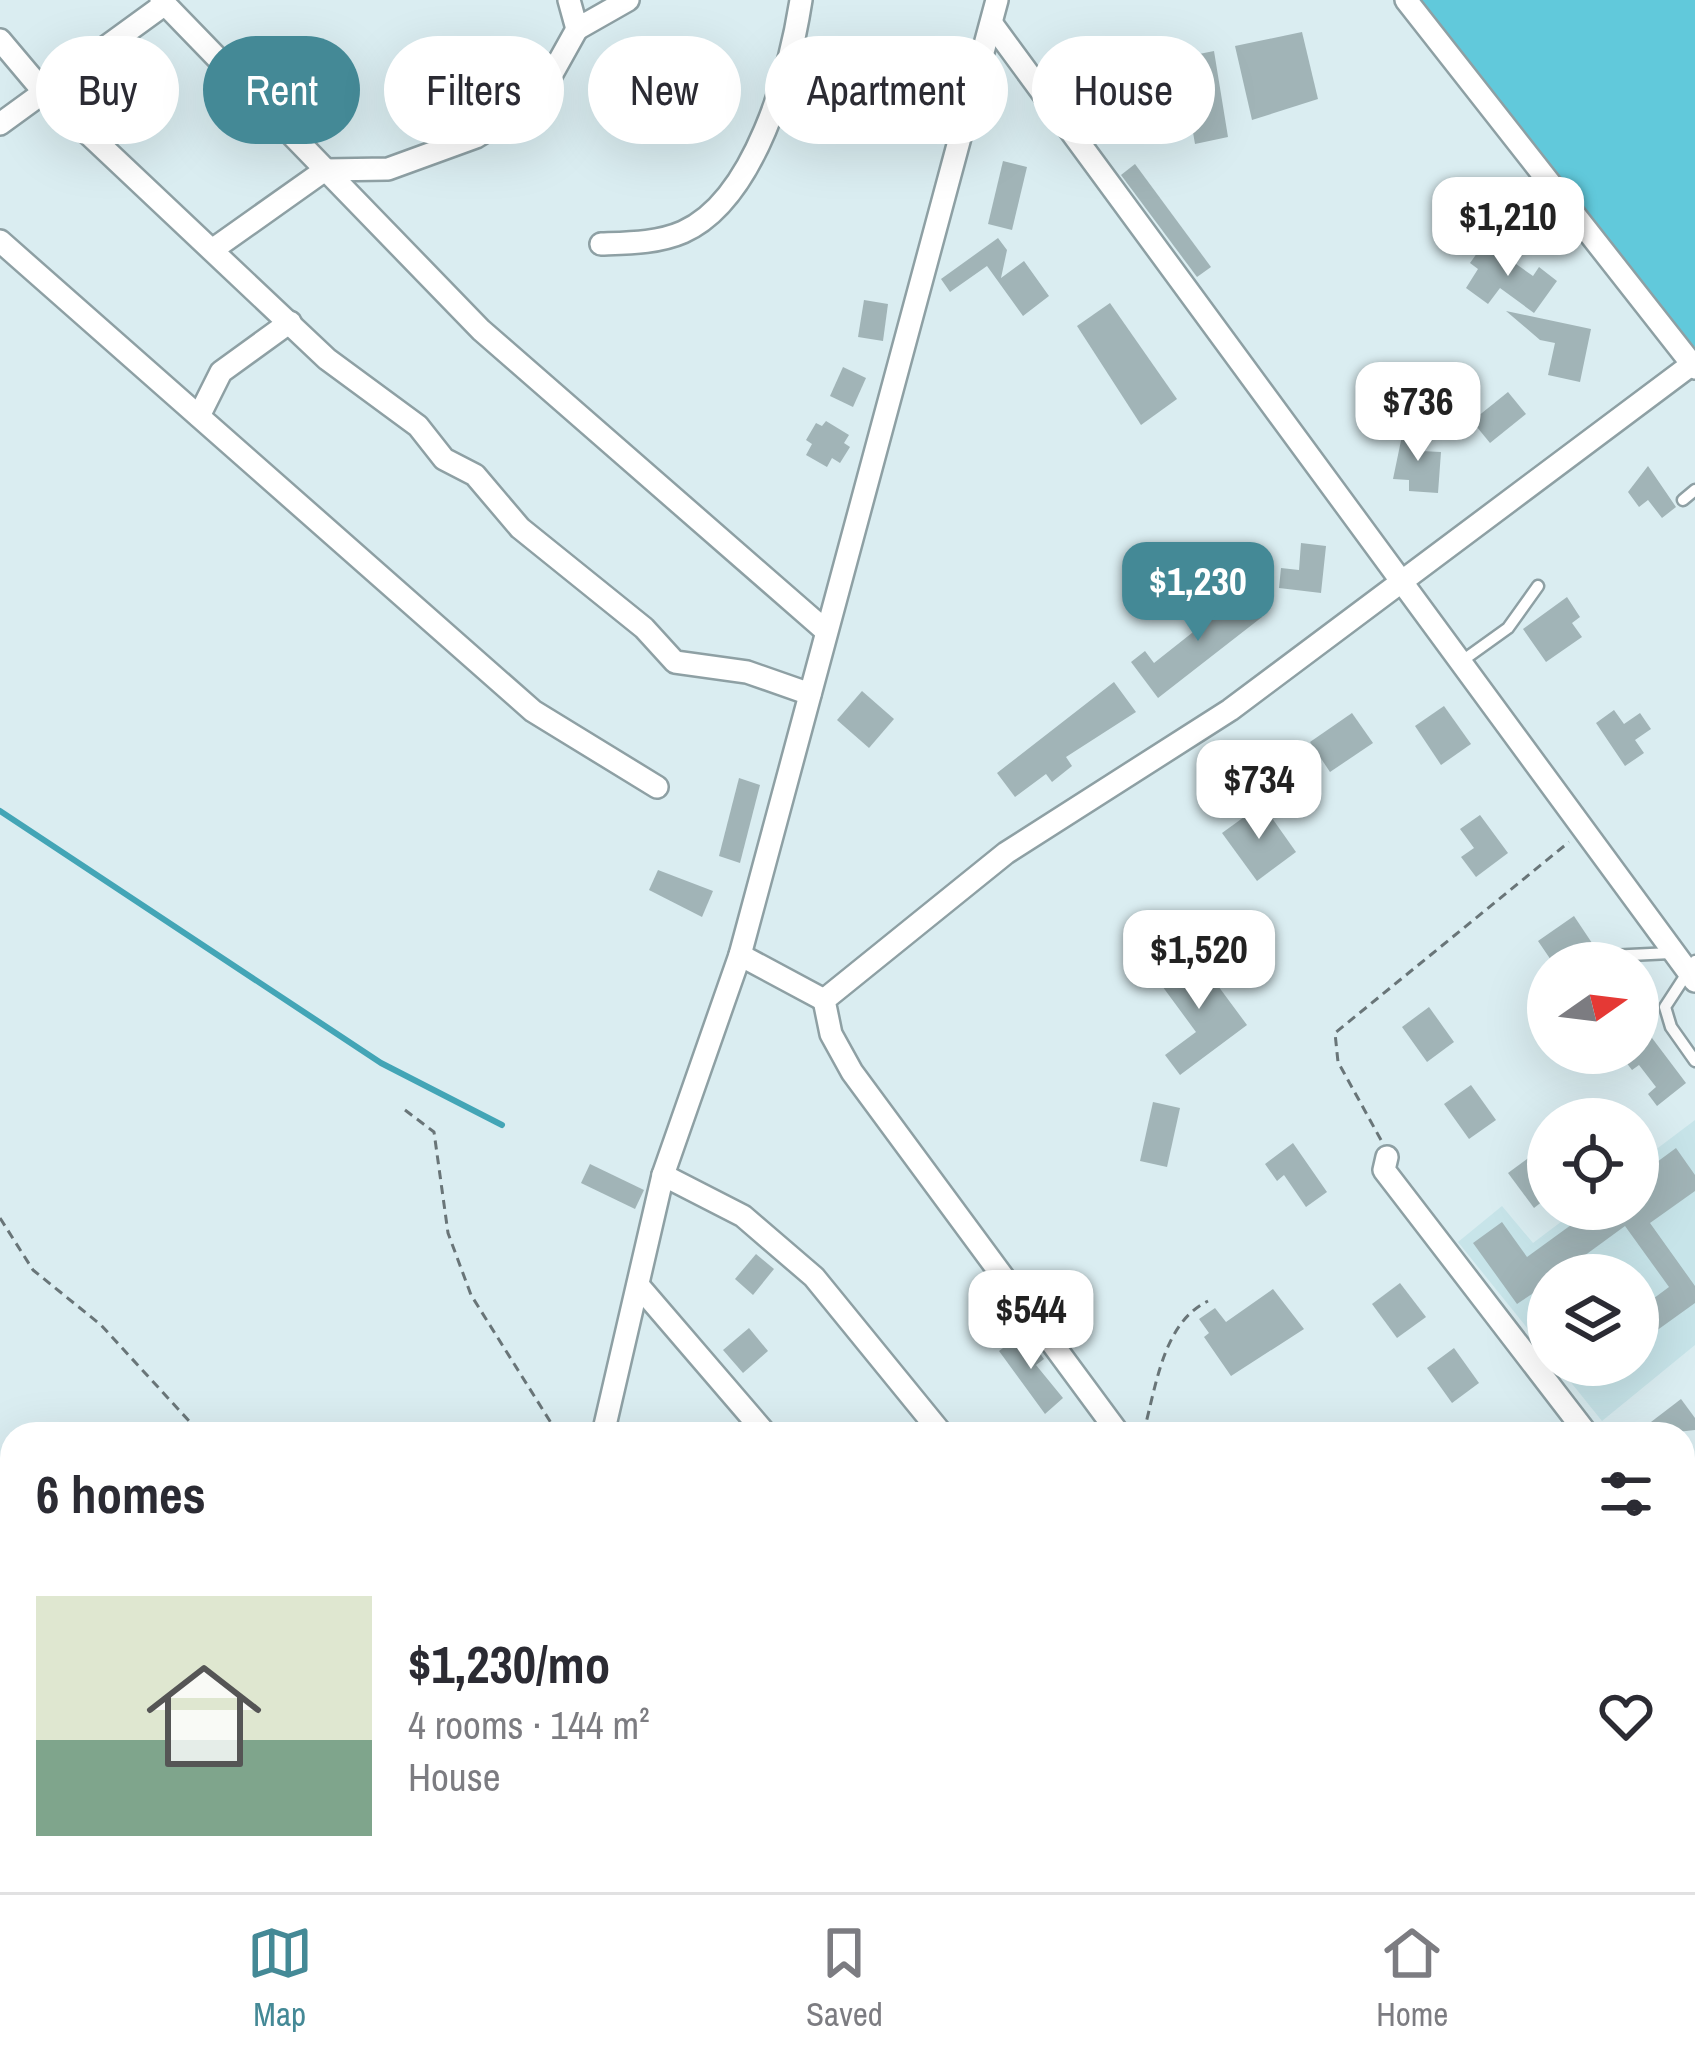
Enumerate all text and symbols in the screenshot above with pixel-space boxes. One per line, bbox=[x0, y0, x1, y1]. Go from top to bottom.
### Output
chip: Buy bbox=[36, 36, 179, 144]
chip: Rent bbox=[203, 36, 360, 144]
chip: Filters bbox=[384, 36, 564, 144]
chip: New bbox=[588, 36, 741, 144]
chip: Apartment bbox=[765, 36, 1008, 144]
chip: House bbox=[1032, 36, 1215, 144]
pin: $1,210 bbox=[1410, 177, 1606, 279]
text: $1,210 bbox=[1459, 190, 1557, 242]
pin: $736 bbox=[1347, 362, 1489, 464]
text: $736 bbox=[1382, 375, 1454, 427]
pin: $1,230 bbox=[1100, 542, 1296, 644]
text: $1,230 bbox=[1149, 555, 1247, 607]
pin: $734 bbox=[1188, 740, 1330, 842]
text: $734 bbox=[1223, 753, 1295, 805]
pin: $1,520 bbox=[1101, 910, 1297, 1012]
text: $1,520 bbox=[1150, 923, 1248, 975]
north arrow bbox=[1527, 942, 1659, 1074]
map controls bbox=[1527, 942, 1659, 1386]
button: locate bbox=[1527, 1098, 1659, 1230]
button: layers bbox=[1527, 1254, 1659, 1386]
pin: $544 bbox=[960, 1270, 1102, 1372]
text: $544 bbox=[995, 1283, 1067, 1335]
text: 6 homes bbox=[36, 1460, 206, 1529]
icon: filters bbox=[1593, 1461, 1659, 1527]
text: $1,230/mo bbox=[408, 1630, 610, 1699]
icon: home bbox=[132, 1644, 276, 1788]
icon: heart bbox=[1593, 1683, 1659, 1749]
text: 4 rooms · 144 m² bbox=[408, 1699, 650, 1751]
text: House bbox=[408, 1751, 500, 1803]
tab: Map bbox=[247, 1920, 313, 2036]
tab: Saved bbox=[806, 1920, 883, 2036]
tab: Home bbox=[1376, 1920, 1448, 2036]

